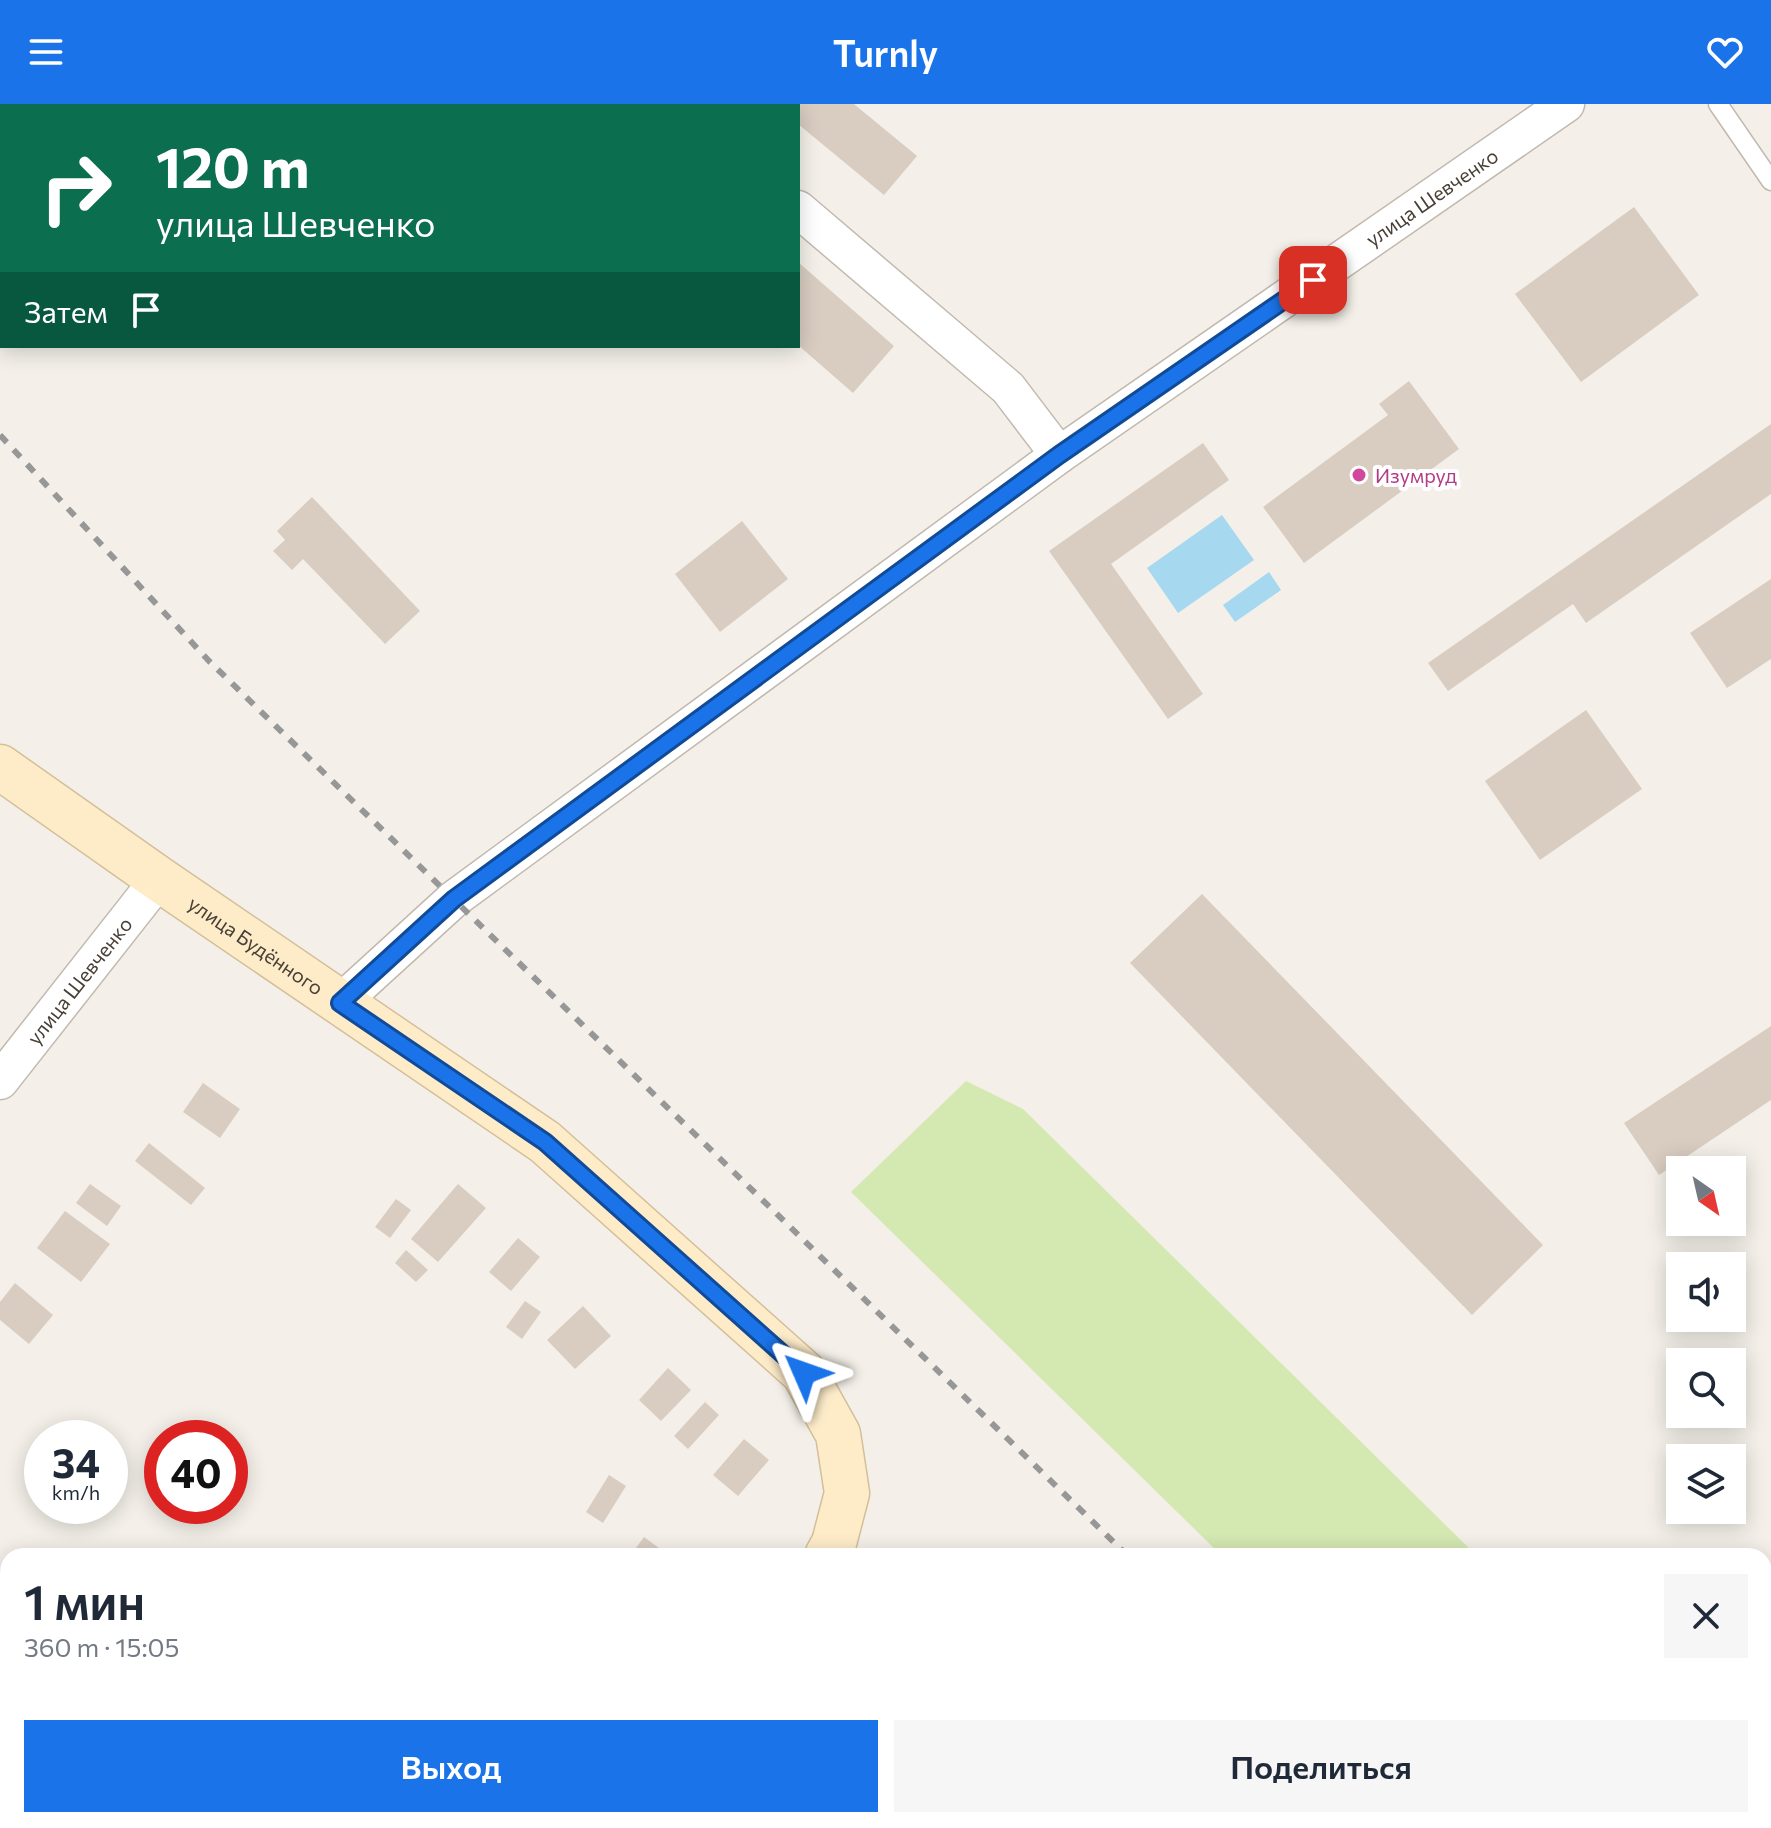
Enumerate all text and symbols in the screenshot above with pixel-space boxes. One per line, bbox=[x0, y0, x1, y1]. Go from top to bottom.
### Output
icon: menu bbox=[24, 30, 68, 74]
text: Turnly bbox=[833, 30, 938, 74]
icon: heart bbox=[1703, 30, 1747, 74]
text: 120 m bbox=[156, 131, 310, 200]
icon: right bbox=[24, 136, 128, 240]
street label: улица Шевченко bbox=[1361, 143, 1502, 251]
text: улица Шевченко bbox=[156, 200, 436, 244]
pin bbox=[1279, 246, 1347, 314]
icon: arrive bbox=[1291, 258, 1335, 302]
icon: arrive bbox=[124, 288, 168, 332]
text: Затем bbox=[24, 292, 108, 329]
place label: Изумруд bbox=[1375, 463, 1457, 487]
marker: Изумруд bbox=[1350, 466, 1368, 484]
street label: улица Будённого bbox=[184, 891, 328, 1000]
street label: улица Шевченко bbox=[22, 912, 137, 1049]
north arrow bbox=[1666, 1156, 1746, 1236]
map controls bbox=[1666, 1156, 1746, 1524]
button: sound bbox=[1666, 1252, 1746, 1332]
position arrow bbox=[762, 1331, 846, 1415]
button: search bbox=[1666, 1348, 1746, 1428]
speed limit sign: 40 bbox=[144, 1420, 248, 1524]
text: 34 bbox=[52, 1437, 100, 1486]
button: layers bbox=[1666, 1444, 1746, 1524]
text: km/h bbox=[52, 1480, 100, 1504]
text: 1 мин bbox=[24, 1571, 145, 1630]
button: close bbox=[1664, 1574, 1748, 1658]
text: 360 m · 15:05 bbox=[24, 1631, 179, 1662]
button: Выход bbox=[24, 1720, 878, 1812]
button: Поделиться bbox=[894, 1720, 1748, 1812]

